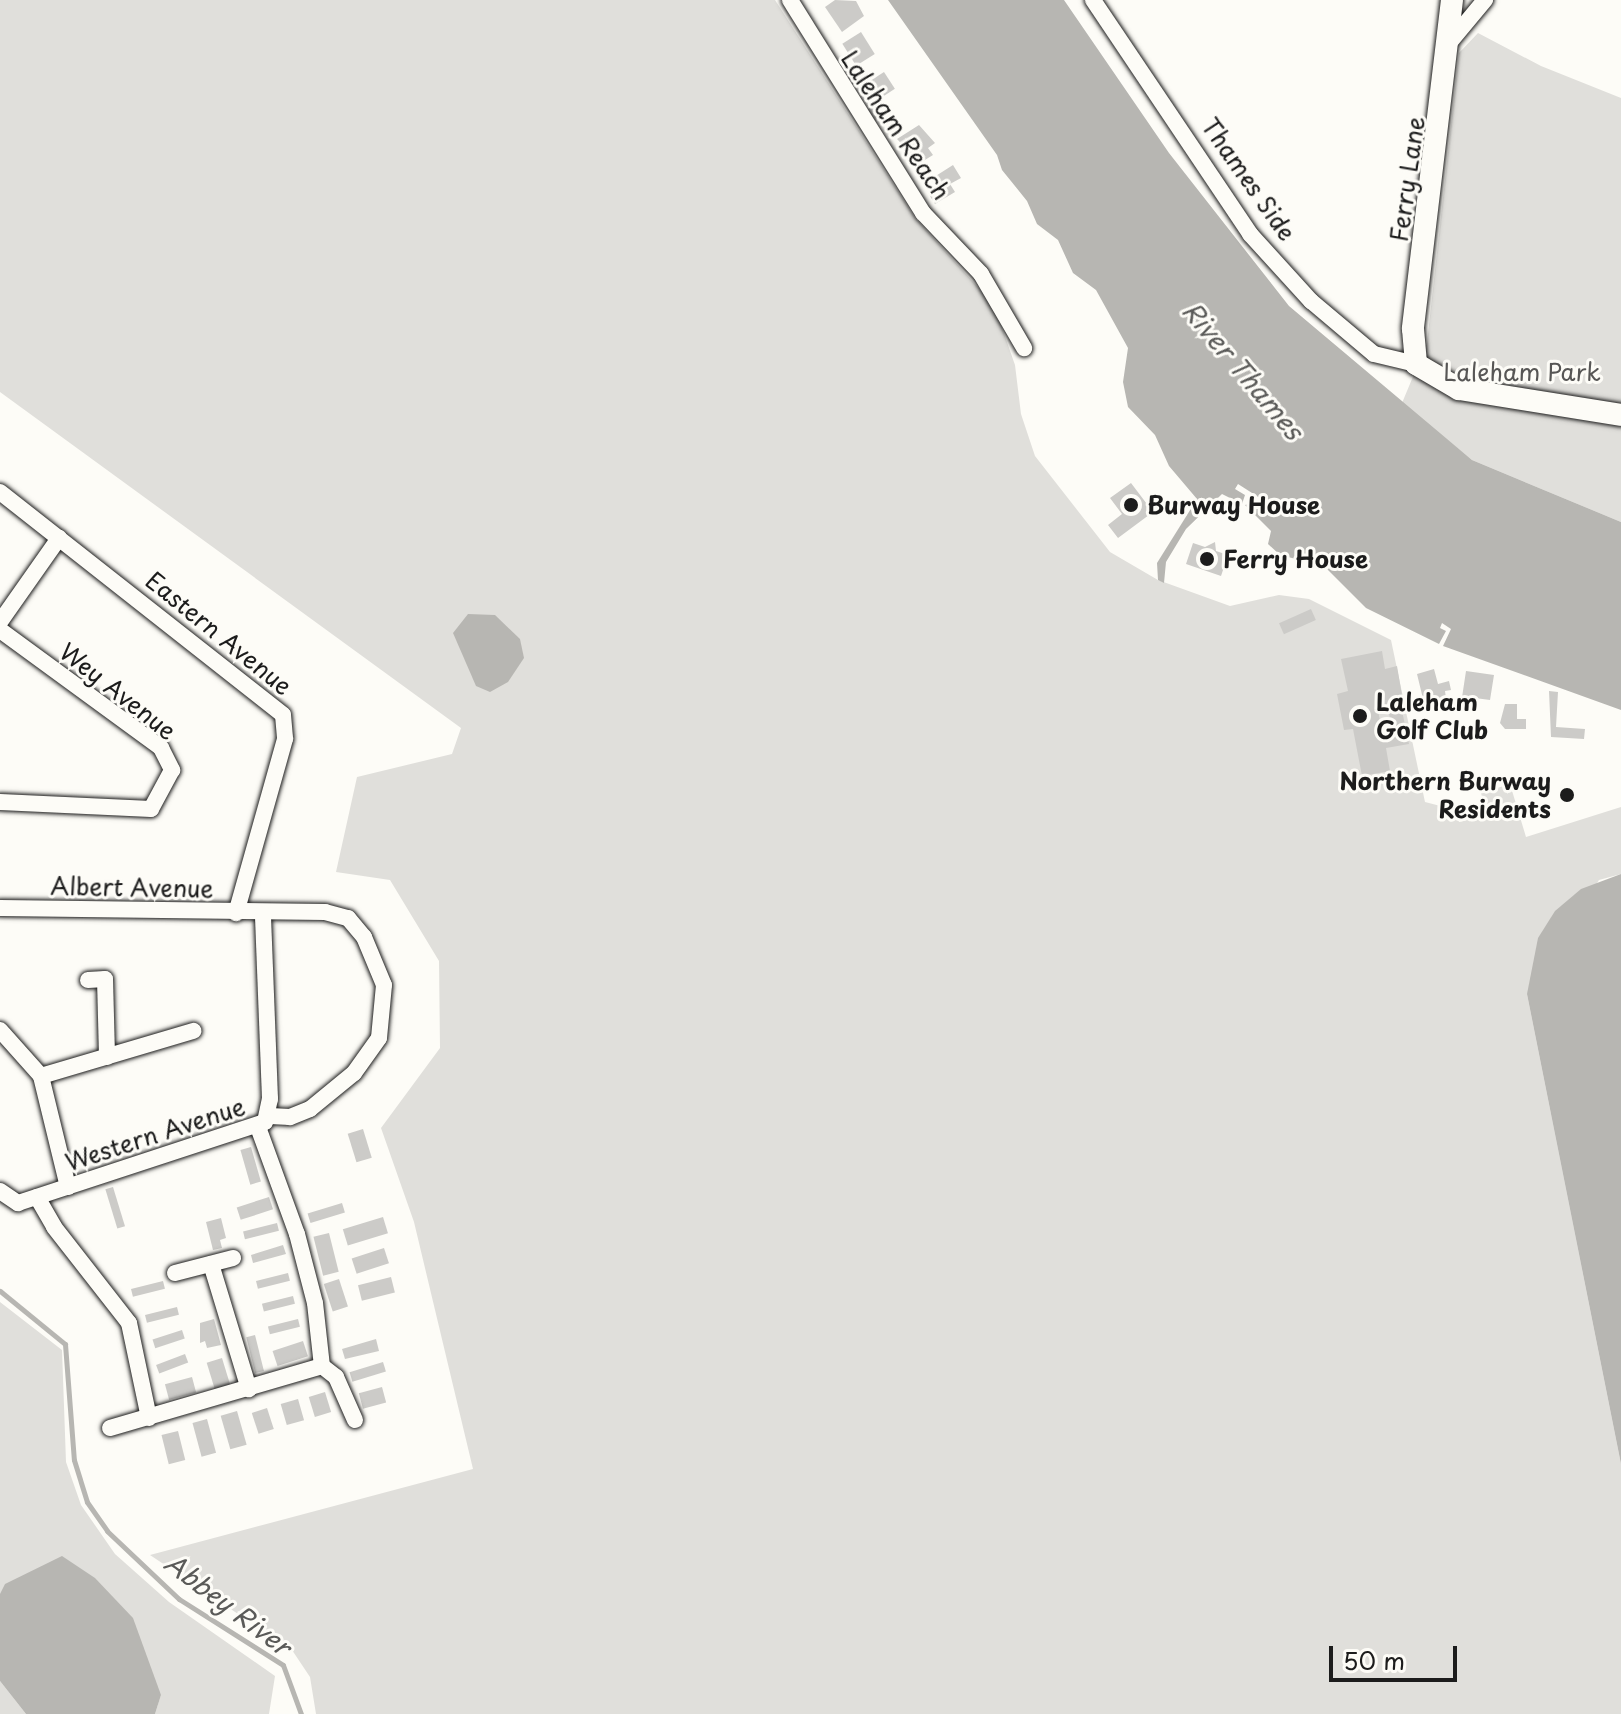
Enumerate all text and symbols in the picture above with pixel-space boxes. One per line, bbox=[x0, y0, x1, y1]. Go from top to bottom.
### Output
street label: Laleham Reach bbox=[835, 45, 957, 205]
street label: Thames Side bbox=[1196, 111, 1302, 247]
street label: Ferry Lane bbox=[1384, 115, 1430, 243]
water label: River Thames bbox=[1177, 295, 1309, 445]
park label: Laleham Park bbox=[1443, 358, 1601, 386]
place label: Burway House bbox=[1147, 491, 1321, 519]
marker: Burway House bbox=[1122, 496, 1140, 514]
place label: Ferry House bbox=[1223, 545, 1369, 573]
marker: Ferry House bbox=[1198, 550, 1216, 568]
street label: Eastern Avenue bbox=[140, 566, 298, 700]
street label: Wey Avenue bbox=[54, 636, 182, 746]
place label: Laleham Golf Club bbox=[1376, 688, 1490, 744]
marker: Laleham Golf Club bbox=[1351, 707, 1369, 725]
place label: Northern Burway Residents bbox=[1338, 767, 1551, 823]
marker: Northern Burway Residents bbox=[1558, 786, 1576, 804]
street label: Albert Avenue bbox=[50, 871, 214, 903]
street label: Western Avenue bbox=[62, 1092, 248, 1176]
water label: Abbey River bbox=[158, 1546, 298, 1662]
scale bar bbox=[1333, 1630, 1461, 1680]
text: 50 m bbox=[1343, 1642, 1405, 1678]

